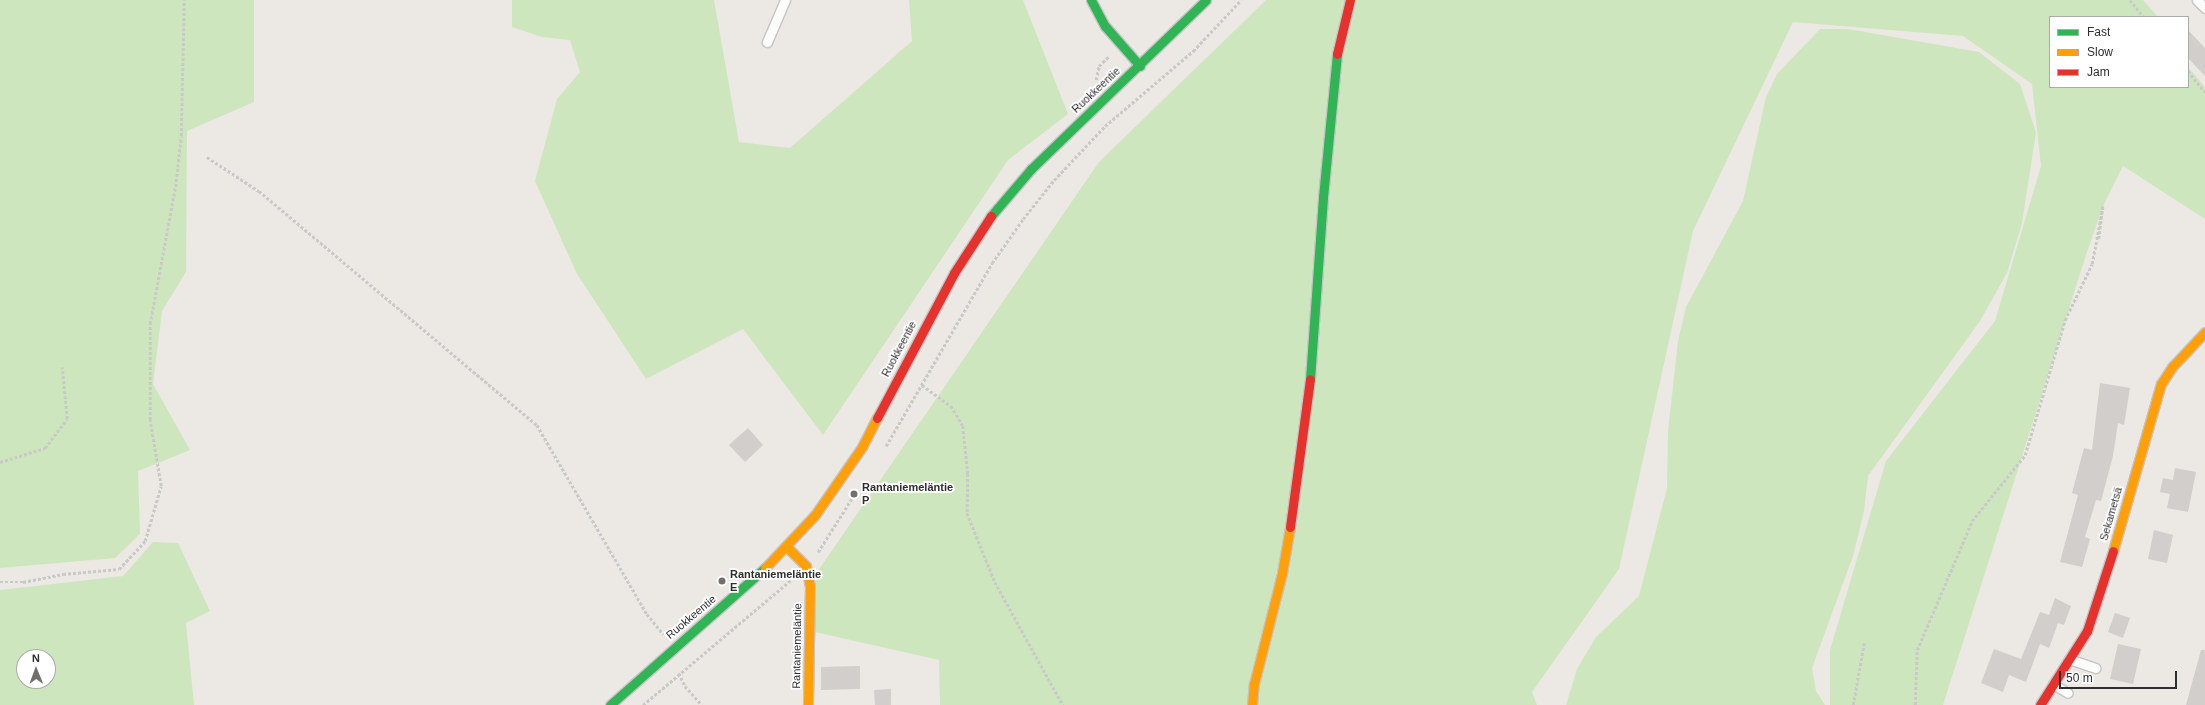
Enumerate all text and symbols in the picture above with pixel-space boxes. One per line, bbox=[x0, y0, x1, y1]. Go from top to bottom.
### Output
legend bbox=[2049, 16, 2189, 88]
text: Fast bbox=[2087, 25, 2110, 39]
text: Slow bbox=[2087, 45, 2113, 59]
street label: Ruokkeentie bbox=[1069, 64, 1123, 116]
text: Jam bbox=[2087, 65, 2110, 79]
street label: Ruokkeentie bbox=[879, 319, 919, 379]
place label: Rantaniemeläntie P bbox=[862, 481, 953, 507]
street label: Sekametsä bbox=[2097, 486, 2125, 542]
marker: Rantaniemeläntie P bbox=[849, 489, 859, 499]
place label: Rantaniemeläntie E bbox=[730, 568, 821, 594]
marker: Rantaniemeläntie E bbox=[717, 576, 727, 586]
street label: Ruokkeentie bbox=[663, 592, 719, 642]
street label: Rantaniemeläntie bbox=[790, 603, 804, 689]
north arrow bbox=[16, 649, 56, 689]
text: N bbox=[32, 652, 40, 664]
scale bar bbox=[2061, 663, 2179, 689]
text: 50 m bbox=[2066, 671, 2093, 685]

